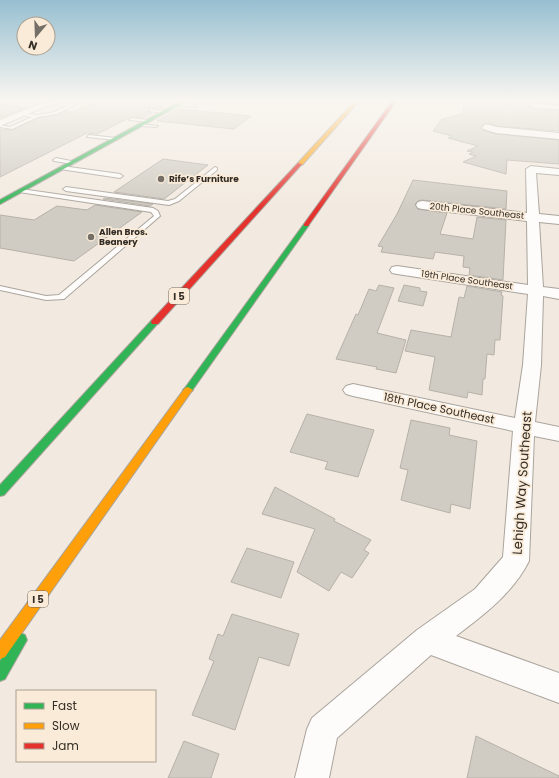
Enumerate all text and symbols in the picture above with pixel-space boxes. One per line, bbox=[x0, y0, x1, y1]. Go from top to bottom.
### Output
north arrow bbox=[16, 16, 56, 56]
text: N bbox=[26, 37, 39, 54]
place label: Rife’s Furniture bbox=[169, 173, 239, 185]
marker: Rife’s Furniture bbox=[156, 174, 166, 184]
street label: 20th Place Southeast bbox=[429, 200, 525, 222]
place label: Allen Bros. Beanery bbox=[99, 226, 148, 248]
marker: Allen Bros. Beanery bbox=[86, 232, 96, 242]
street label: 19th Place Southeast bbox=[420, 268, 514, 292]
road number: I 5 bbox=[169, 288, 189, 304]
street label: 18th Place Southeast bbox=[382, 388, 496, 428]
street label: Lehigh Way Southeast bbox=[508, 410, 537, 555]
road number: I 5 bbox=[28, 591, 48, 607]
legend bbox=[16, 690, 156, 762]
text: Fast bbox=[52, 697, 77, 714]
text: Slow bbox=[52, 717, 80, 734]
text: Jam bbox=[52, 737, 79, 754]

